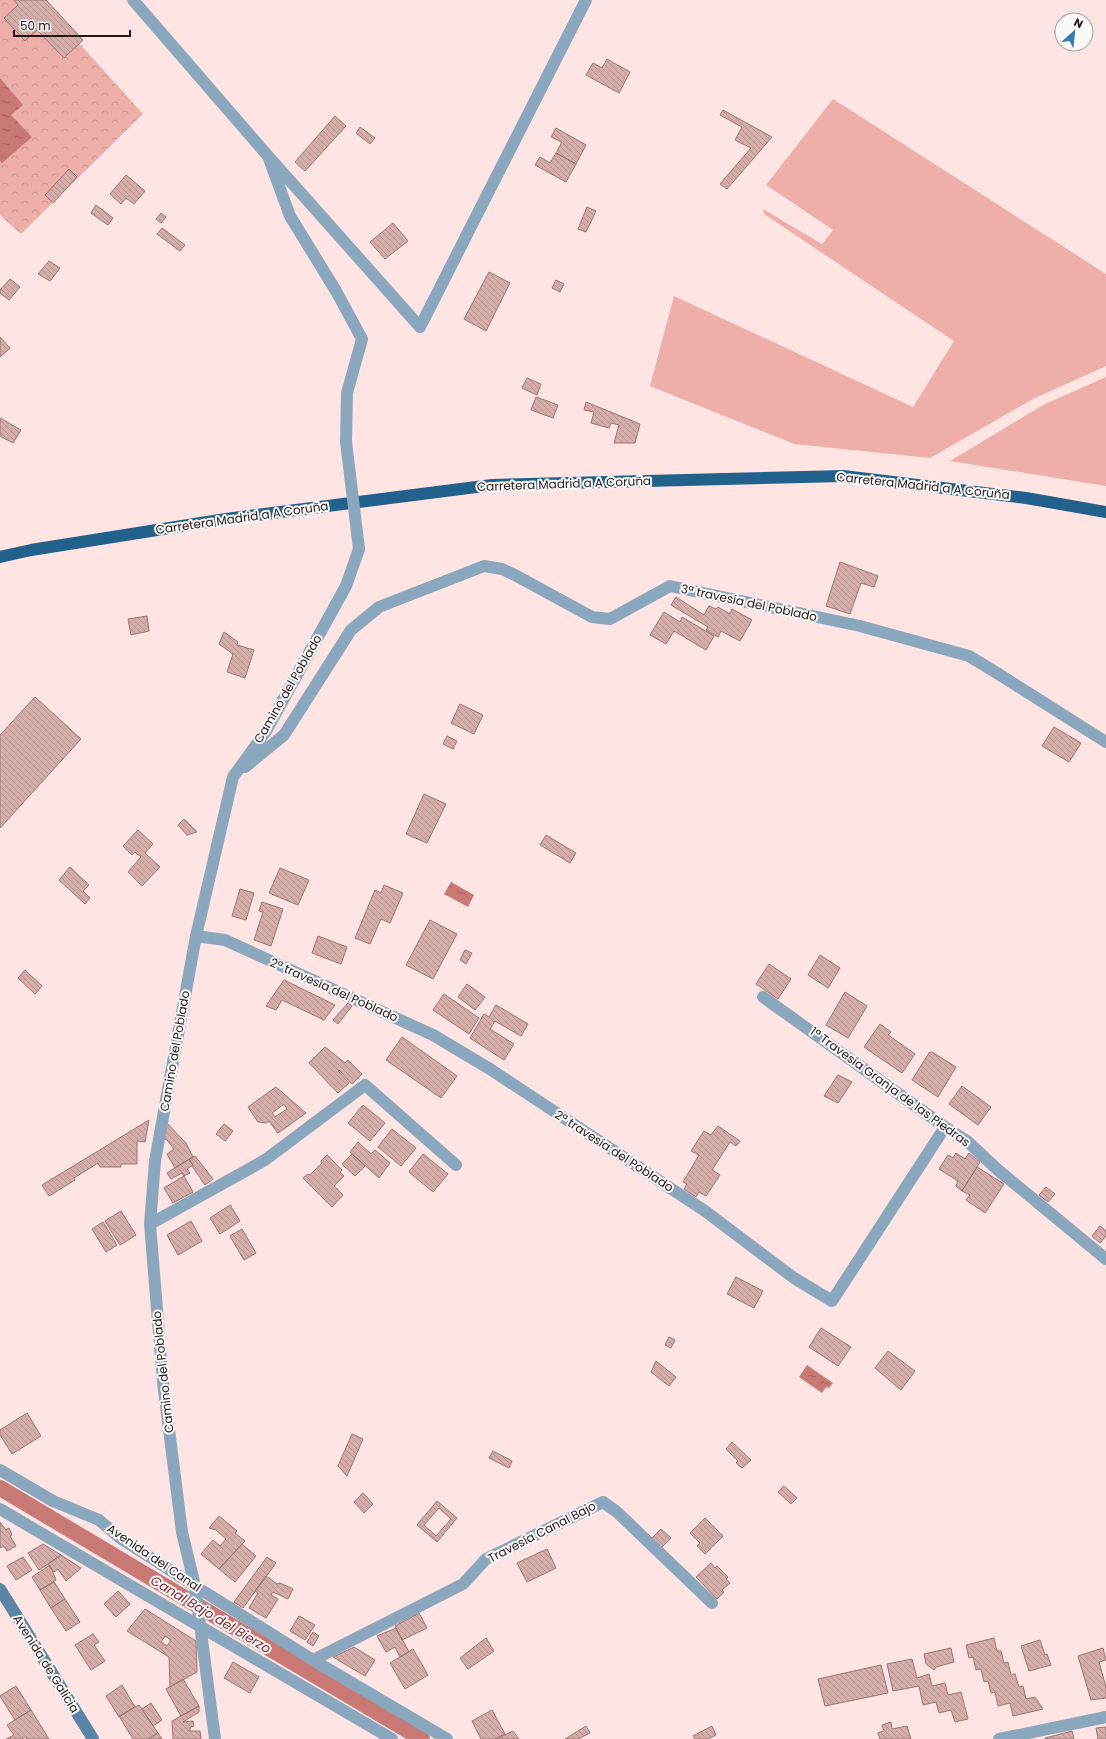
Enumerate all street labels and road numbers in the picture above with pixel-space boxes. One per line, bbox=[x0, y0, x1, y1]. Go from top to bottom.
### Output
street label: Carretera Madrid a A Coruña bbox=[836, 468, 1011, 503]
street label: Carretera Madrid a A Coruña bbox=[477, 472, 651, 495]
street label: Carretera Madrid a A Coruña bbox=[155, 497, 329, 538]
street label: 3ª travesía del Poblado bbox=[680, 580, 819, 625]
street label: Camino del Poblado bbox=[250, 631, 326, 746]
street label: 2ª travesía del Poblado bbox=[267, 954, 401, 1026]
street label: Camino del Poblado bbox=[155, 989, 194, 1113]
street label: 1ª Travesía Granja de las Piedras bbox=[807, 1023, 974, 1150]
street label: 2ª travesía del Poblado bbox=[552, 1106, 677, 1196]
street label: Camino del Poblado bbox=[148, 1310, 177, 1434]
street label: Travesía Canal Bajo bbox=[485, 1497, 599, 1566]
street label: Avenida del Canal bbox=[104, 1520, 205, 1595]
street label: Avenida de Galicia bbox=[9, 1611, 84, 1716]

